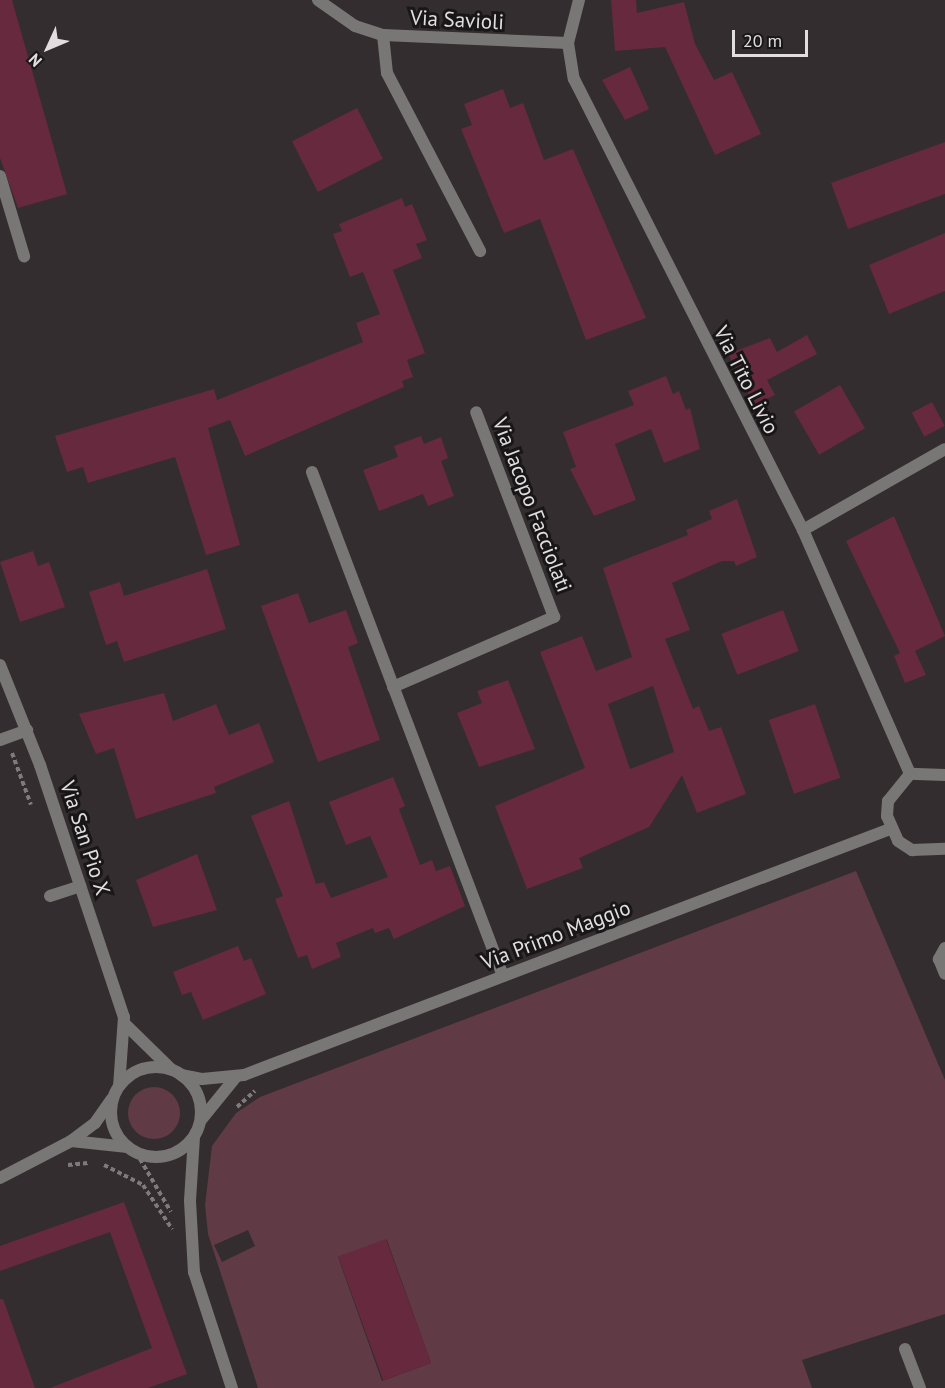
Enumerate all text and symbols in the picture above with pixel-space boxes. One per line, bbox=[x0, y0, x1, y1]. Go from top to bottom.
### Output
street label: Via Savioli bbox=[409, 5, 505, 35]
north arrow bbox=[18, 18, 78, 78]
scale bar bbox=[735, 18, 812, 56]
text: 20 m bbox=[743, 29, 782, 52]
text: N bbox=[24, 50, 46, 71]
street label: Via Tito Livio bbox=[708, 322, 784, 438]
street label: Via Jacopo Facciolati bbox=[487, 414, 577, 596]
street label: Via San Pio X bbox=[55, 777, 115, 899]
street label: Via Primo Maggio bbox=[478, 895, 634, 975]

